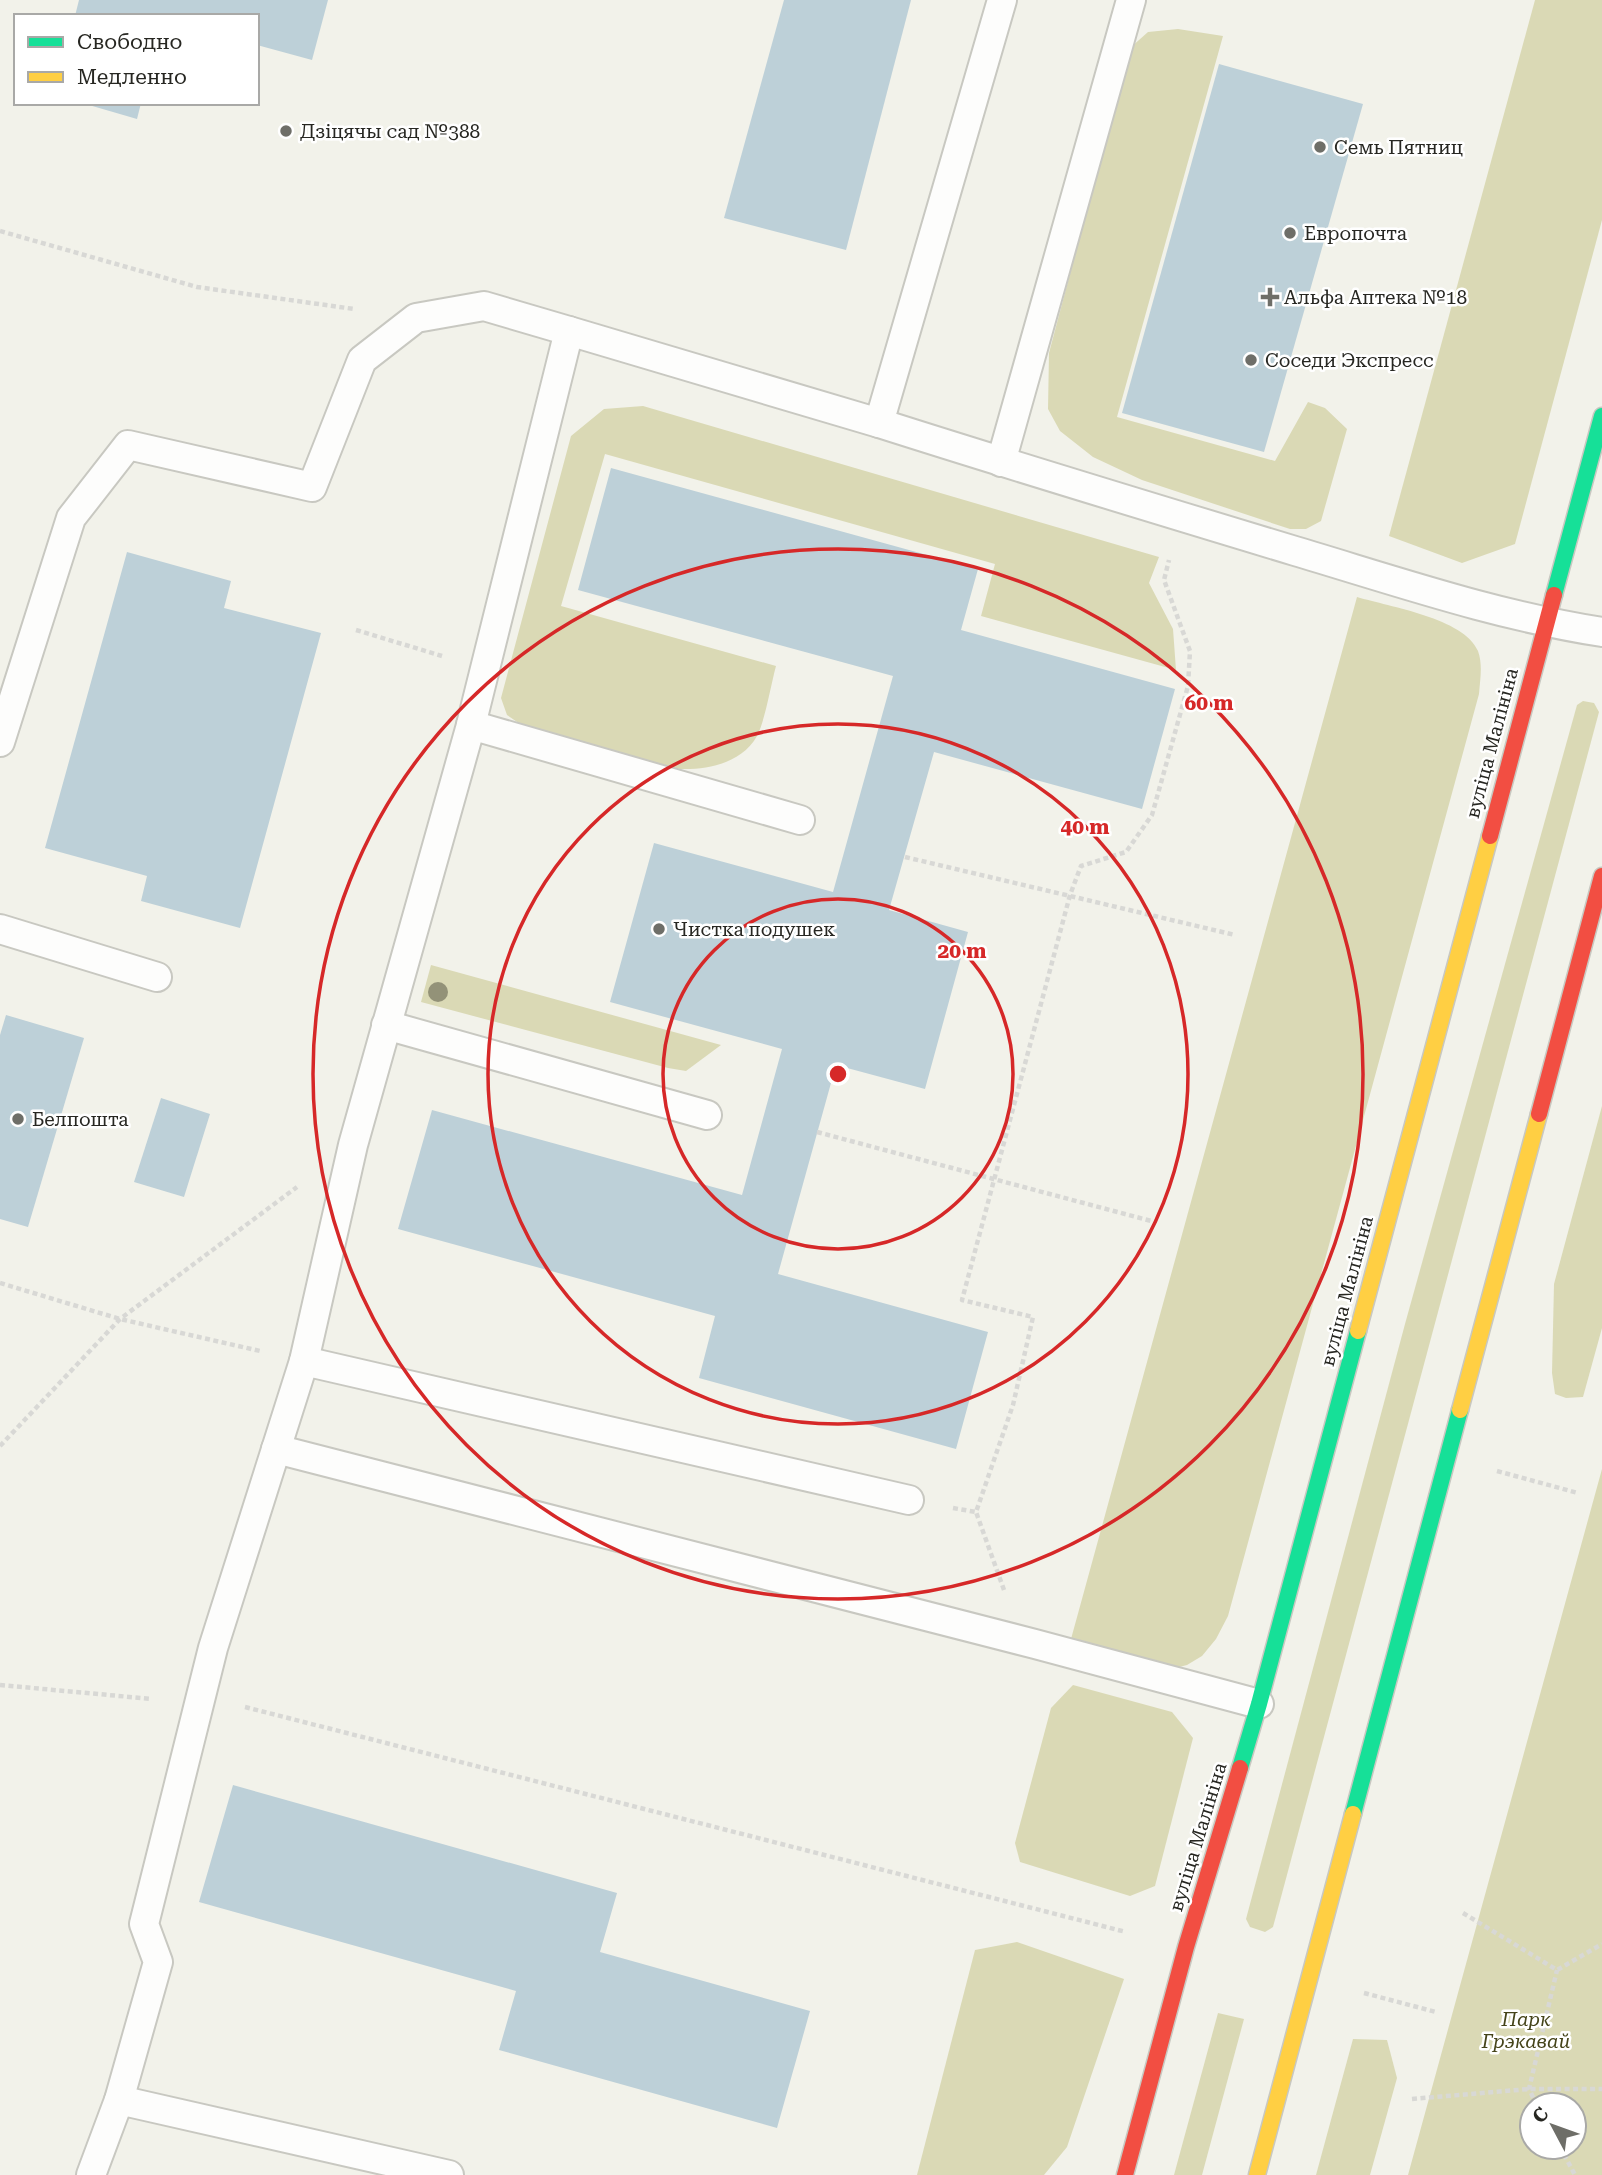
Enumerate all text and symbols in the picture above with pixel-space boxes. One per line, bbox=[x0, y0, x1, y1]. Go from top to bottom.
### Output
legend bbox=[14, 14, 259, 105]
text: Свободно bbox=[77, 30, 183, 54]
text: Медленно bbox=[77, 65, 187, 89]
place label: Дзіцячы сад №388 bbox=[300, 120, 480, 143]
marker: Дзіцячы сад №388 bbox=[278, 123, 294, 139]
place label: Семь Пятниц bbox=[1334, 136, 1463, 159]
marker: Семь Пятниц bbox=[1312, 139, 1328, 155]
place label: Европочта bbox=[1304, 222, 1408, 245]
marker: Европочта bbox=[1282, 225, 1298, 241]
place label: Альфа Аптека №18 bbox=[1284, 286, 1467, 309]
marker: Альфа Аптека №18 bbox=[1262, 289, 1278, 305]
place label: Соседи Экспресс bbox=[1265, 349, 1434, 372]
marker: Соседи Экспресс bbox=[1243, 352, 1259, 368]
street label: вуліца Малініна bbox=[1461, 665, 1523, 821]
text: 60 m bbox=[1184, 691, 1234, 715]
text: 40 m bbox=[1060, 815, 1110, 839]
place label: Чистка подушек bbox=[673, 918, 835, 941]
marker: Чистка подушек bbox=[651, 921, 667, 937]
text: 20 m bbox=[937, 939, 987, 963]
centre of rings bbox=[826, 1062, 850, 1086]
place label: Белпошта bbox=[32, 1108, 129, 1131]
marker: Белпошта bbox=[10, 1111, 26, 1127]
street label: вуліца Малініна bbox=[1316, 1213, 1378, 1369]
street label: вуліца Малініна bbox=[1164, 1759, 1232, 1914]
park label: Парк Грэкавай bbox=[1481, 2008, 1570, 2053]
north arrow bbox=[1518, 2091, 1588, 2161]
text: С bbox=[1528, 2103, 1554, 2128]

